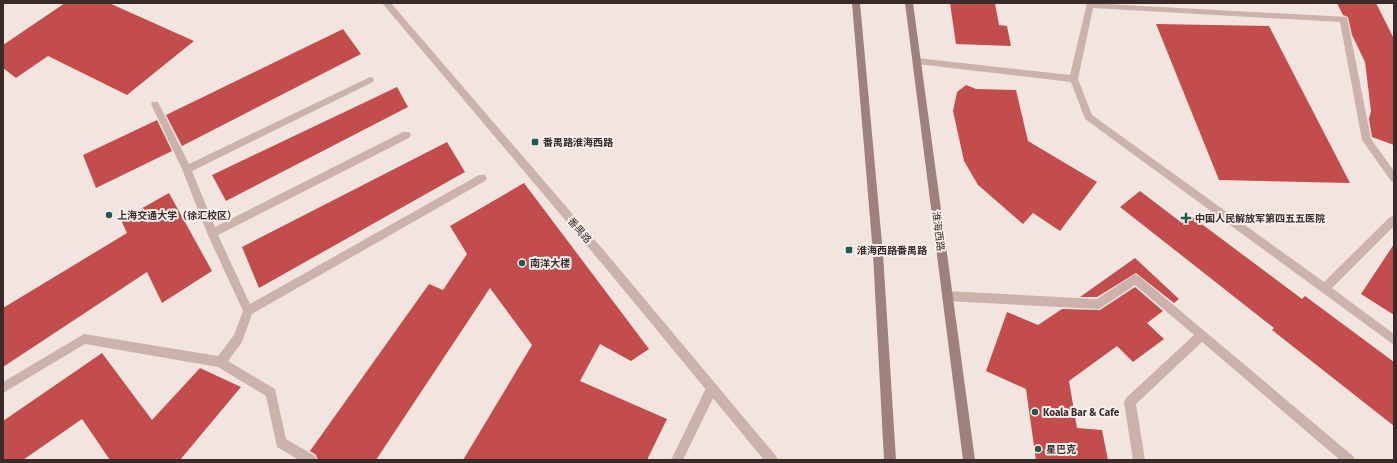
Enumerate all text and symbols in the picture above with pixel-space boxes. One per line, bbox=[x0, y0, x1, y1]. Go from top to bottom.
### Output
marker: 番禺路淮海西路 bbox=[530, 137, 540, 147]
place label: 番禺路淮海西路 bbox=[543, 137, 614, 149]
place label: 上海交通大学（徐汇校区） bbox=[117, 209, 237, 222]
marker: 上海交通大学（徐汇校区） bbox=[104, 210, 114, 220]
street label: 淮海西路 bbox=[930, 211, 946, 252]
marker: 中国人民解放军第四五五医院 bbox=[1180, 212, 1192, 224]
place label: 中国人民解放军第四五五医院 bbox=[1195, 213, 1325, 225]
street label: 番禺路 bbox=[565, 215, 594, 246]
marker: 淮海西路番禺路 bbox=[844, 245, 854, 255]
place label: 淮海西路番禺路 bbox=[857, 245, 928, 257]
marker: 南洋大楼 bbox=[517, 258, 527, 268]
place label: 南洋大楼 bbox=[530, 258, 570, 270]
marker: Koala Bar & Cafe bbox=[1030, 407, 1040, 417]
place label: Koala Bar & Cafe bbox=[1043, 407, 1120, 419]
marker: 星巴克 bbox=[1033, 444, 1043, 454]
place label: 星巴克 bbox=[1046, 444, 1076, 456]

